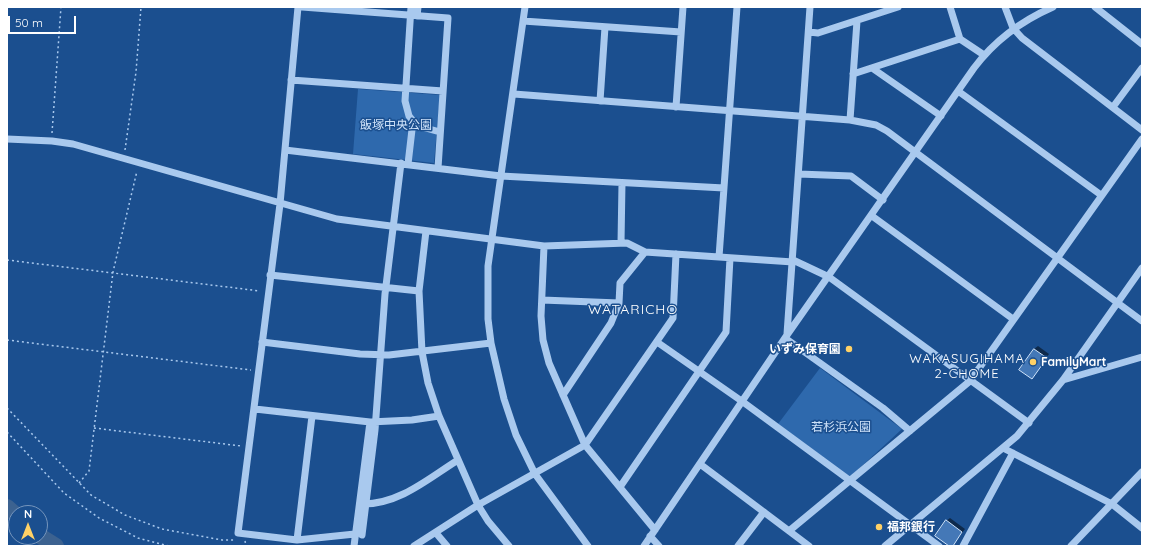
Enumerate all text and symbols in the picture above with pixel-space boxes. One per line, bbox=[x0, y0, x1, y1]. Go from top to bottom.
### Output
scale bar bbox=[10, 8, 78, 34]
text: 50 m bbox=[15, 15, 43, 30]
park label: 飯塚中央公園 bbox=[360, 118, 432, 132]
district label: WATARICHO bbox=[588, 302, 678, 318]
place label: いずみ保育園 bbox=[769, 342, 841, 356]
marker: いずみ保育園 bbox=[844, 344, 854, 354]
district label: WAKASUGIHAMA 2-CHOME bbox=[909, 351, 1025, 382]
place label: FamilyMart bbox=[1041, 355, 1107, 369]
marker: FamilyMart bbox=[1028, 357, 1038, 367]
park label: 若杉浜公園 bbox=[811, 420, 871, 434]
north arrow bbox=[8, 505, 48, 545]
text: N bbox=[24, 507, 32, 521]
place label: 福邦銀行 bbox=[887, 520, 935, 534]
marker: 福邦銀行 bbox=[874, 522, 884, 532]

